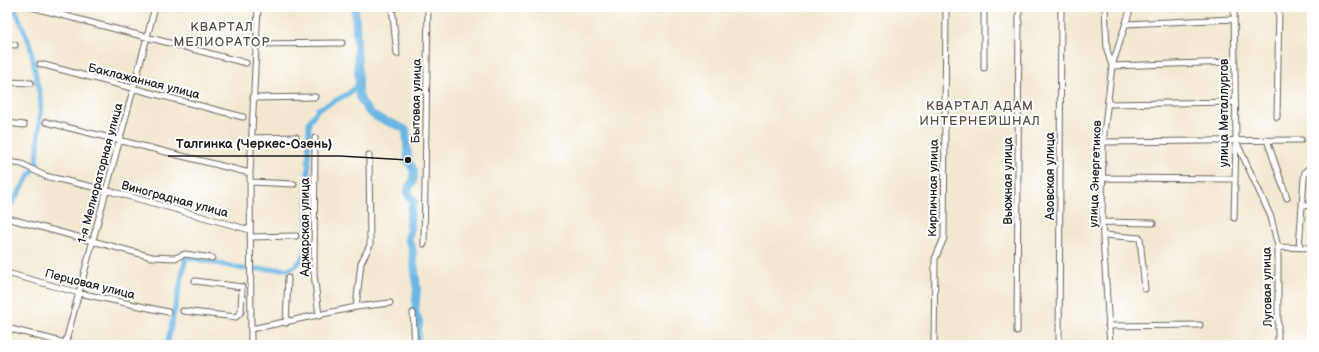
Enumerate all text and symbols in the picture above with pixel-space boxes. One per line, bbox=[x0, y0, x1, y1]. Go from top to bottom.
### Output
district label: КВАРТАЛ МЕЛИОРАТОР bbox=[173, 19, 271, 50]
street label: Бытовая улица bbox=[408, 58, 425, 144]
street label: улица Металлургов bbox=[1217, 58, 1232, 167]
street label: Баклажанная улица bbox=[86, 60, 201, 103]
district label: КВАРТАЛ АДАМ ИНТЕРНЕЙШНАЛ bbox=[919, 98, 1041, 129]
street label: 1-я Мелиораторная улица bbox=[75, 101, 126, 245]
street label: улица Энергетиков bbox=[1086, 119, 1105, 228]
callout: Талгинка (Черкес-Озень) bbox=[168, 131, 340, 156]
street label: Азовская улица bbox=[1043, 132, 1058, 221]
text: Талгинка (Черкес-Озень) bbox=[176, 136, 332, 152]
street label: Вьюжная улица bbox=[1001, 137, 1016, 225]
street label: Кирпичная улица bbox=[925, 139, 942, 237]
street label: Виноградная улица bbox=[120, 178, 230, 221]
street label: Аджарская улица bbox=[298, 178, 313, 277]
street label: Луговая улица bbox=[1259, 247, 1276, 328]
street label: Перцовая улица bbox=[43, 266, 136, 303]

